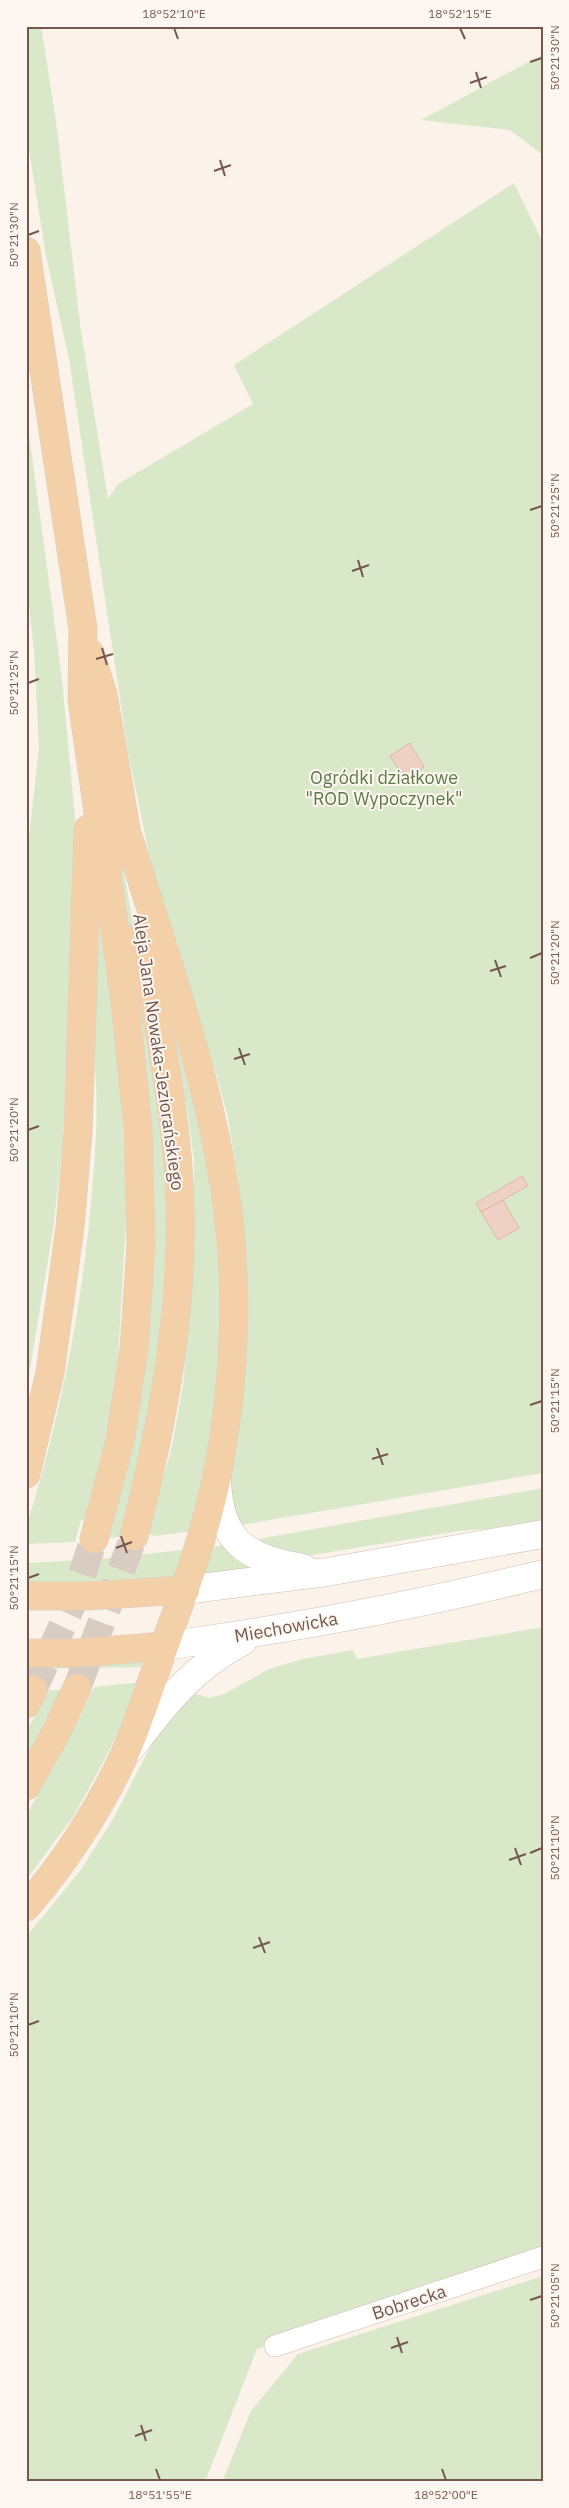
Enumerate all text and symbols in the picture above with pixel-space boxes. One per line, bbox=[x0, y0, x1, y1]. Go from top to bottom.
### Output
text: 18°52'10"E bbox=[142, 6, 206, 21]
text: 18°52'15"E bbox=[428, 6, 492, 21]
text: 50°21'30"N bbox=[547, 25, 562, 91]
text: 50°21'30"N bbox=[6, 202, 21, 268]
text: 50°21'25"N bbox=[547, 473, 562, 539]
text: 50°21'25"N bbox=[6, 650, 21, 716]
park label: Ogródki działkowe "ROD Wypoczynek" bbox=[305, 766, 463, 810]
street label: Aleja Jana Nowaka-Jeziorańskiego bbox=[128, 912, 190, 1192]
text: 50°21'20"N bbox=[547, 920, 562, 986]
text: 50°21'20"N bbox=[6, 1097, 21, 1163]
text: 50°21'15"N bbox=[547, 1368, 562, 1434]
text: 50°21'15"N bbox=[6, 1545, 21, 1611]
street label: Miechowicka bbox=[232, 1607, 340, 1647]
text: 50°21'10"N bbox=[547, 1815, 562, 1881]
text: 50°21'10"N bbox=[6, 1992, 21, 2058]
text: 50°21'05"N bbox=[547, 2263, 562, 2329]
street label: Bobrecka bbox=[369, 2279, 449, 2325]
text: 18°51'55"E bbox=[128, 2487, 192, 2502]
text: 18°52'00"E bbox=[414, 2487, 478, 2502]

